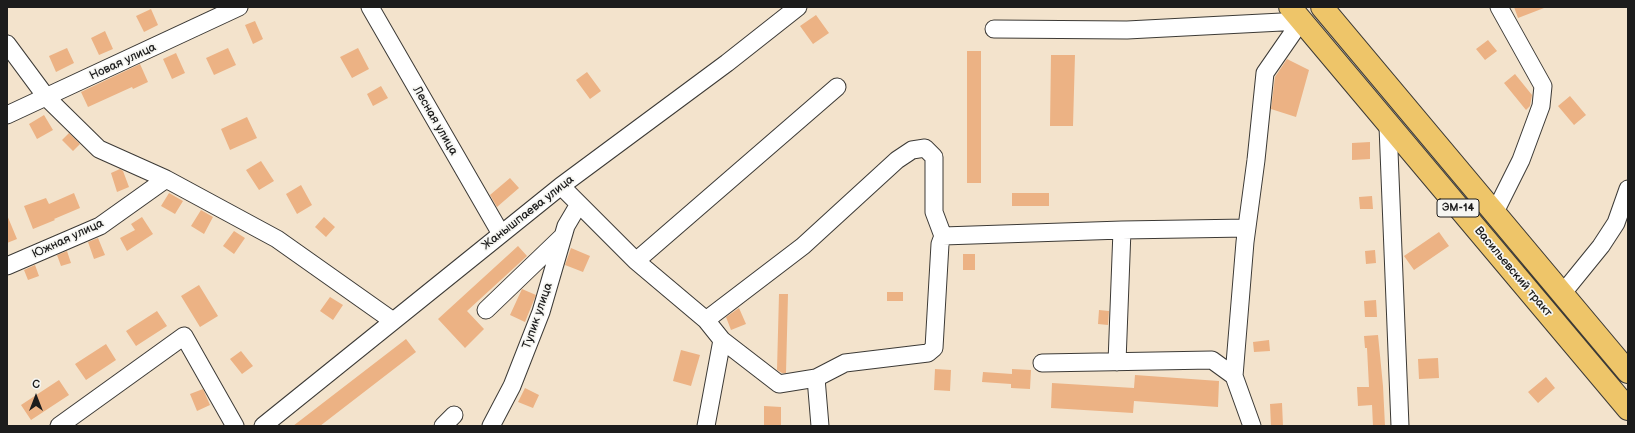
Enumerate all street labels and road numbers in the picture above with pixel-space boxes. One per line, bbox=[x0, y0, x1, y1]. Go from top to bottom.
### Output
street label: Новая улица bbox=[87, 40, 159, 84]
street label: Лесная улица bbox=[409, 84, 461, 158]
street label: Жанышпаева улица bbox=[479, 173, 577, 253]
road number: ЭМ-14 bbox=[1437, 199, 1479, 217]
street label: Южная улица bbox=[30, 216, 106, 262]
street label: Васильевский тракт bbox=[1471, 224, 1555, 320]
street label: Тупик улица bbox=[520, 281, 556, 351]

